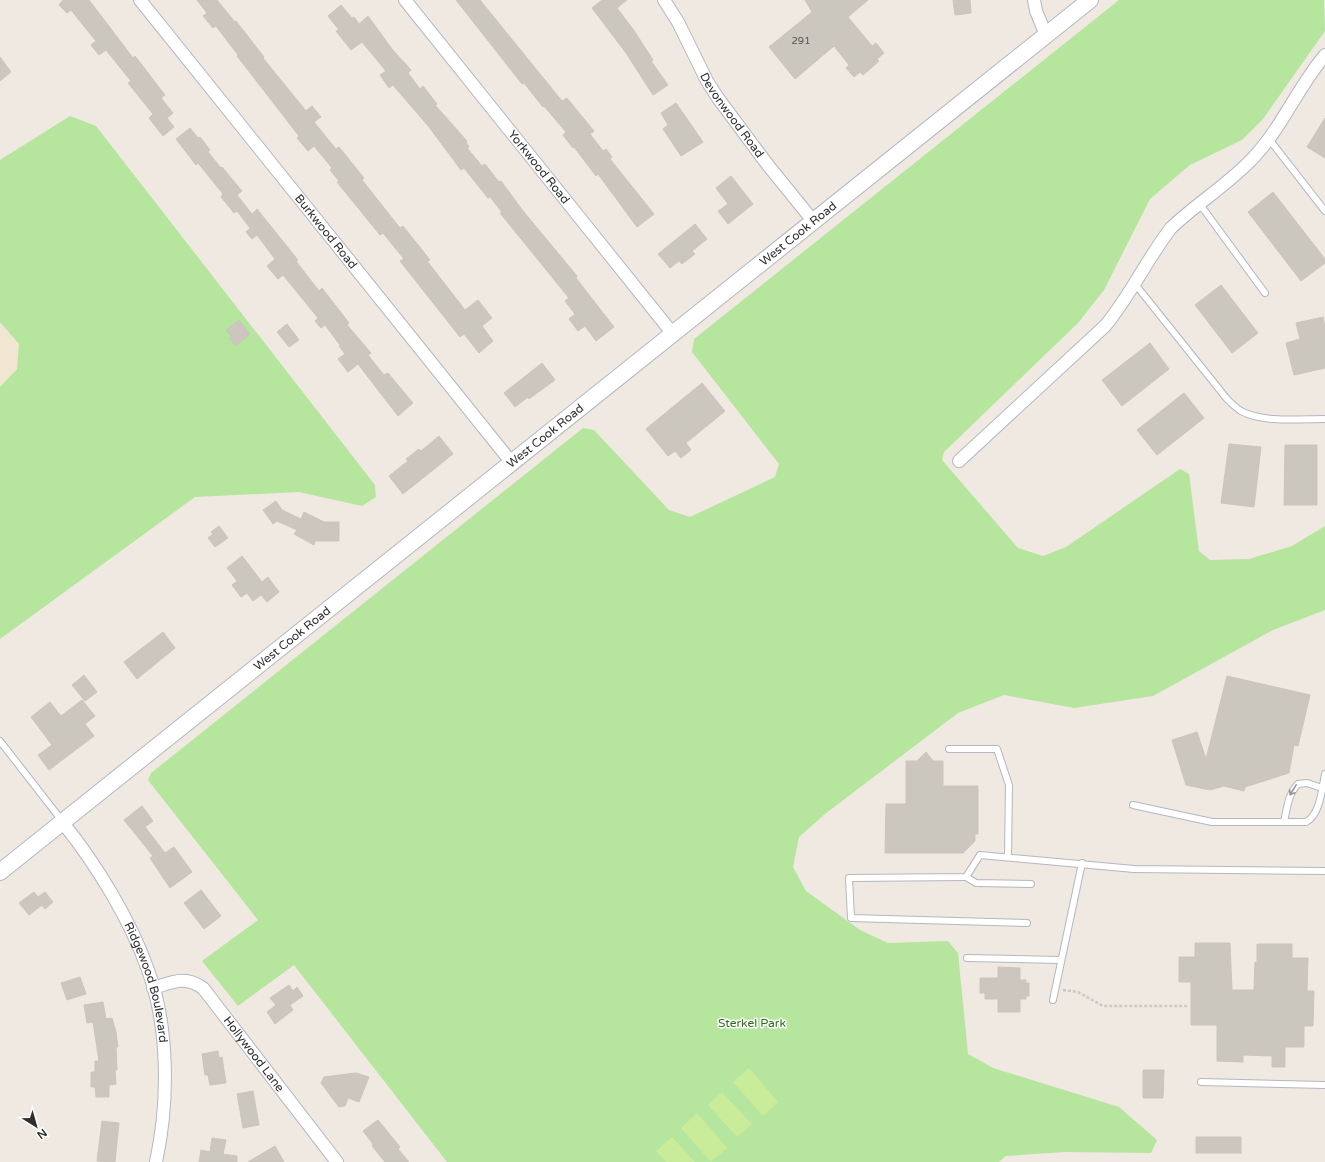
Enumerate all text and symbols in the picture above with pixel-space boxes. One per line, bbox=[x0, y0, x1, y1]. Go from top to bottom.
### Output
house number: 291 bbox=[792, 35, 810, 47]
street label: Devonwood Road bbox=[697, 70, 767, 160]
street label: Yorkwood Road bbox=[505, 127, 573, 206]
street label: Burkwood Road bbox=[292, 191, 360, 272]
street label: West Cook Road bbox=[757, 199, 839, 269]
street label: West Cook Road bbox=[504, 401, 586, 471]
street label: West Cook Road bbox=[251, 603, 333, 673]
one-way arrow bbox=[1289, 785, 1298, 796]
street label: Ridgewood Boulevard bbox=[121, 920, 170, 1043]
street label: Hollywood Lane bbox=[221, 1014, 287, 1095]
park label: Sterkel Park bbox=[718, 1016, 786, 1030]
north arrow bbox=[16, 1106, 56, 1146]
text: N bbox=[34, 1126, 49, 1141]

